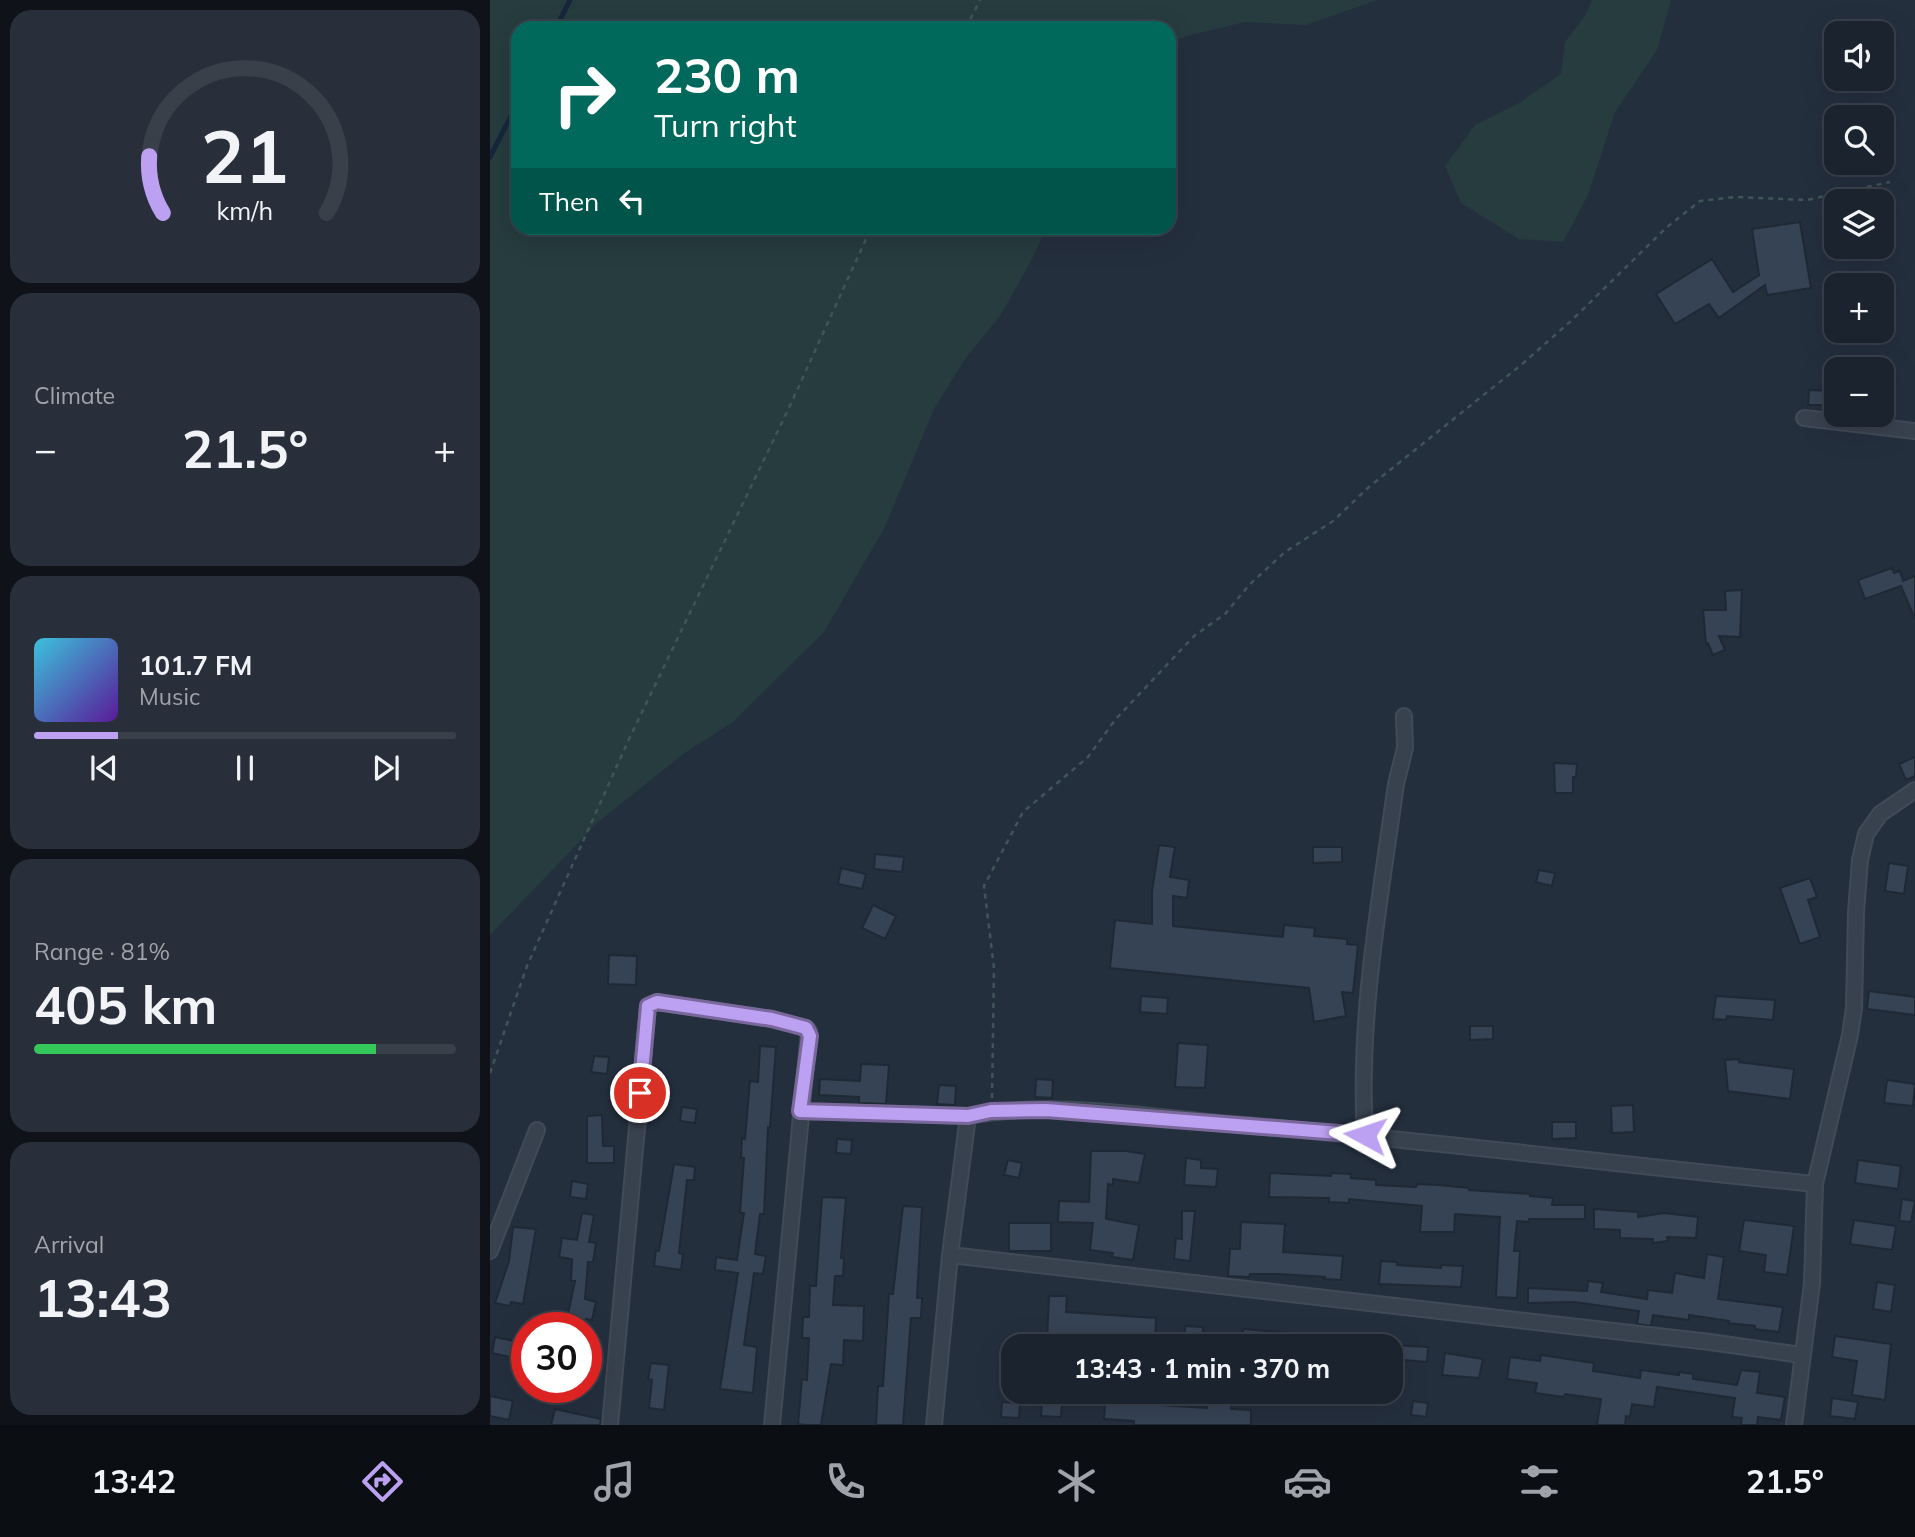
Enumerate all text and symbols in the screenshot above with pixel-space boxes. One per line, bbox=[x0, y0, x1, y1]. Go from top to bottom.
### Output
map controls bbox=[1824, 21, 1894, 427]
button: sound bbox=[1824, 21, 1894, 91]
text: 230 m bbox=[654, 44, 800, 105]
icon: right bbox=[539, 49, 630, 140]
text: Turn right bbox=[654, 105, 797, 145]
button: search bbox=[1824, 105, 1894, 175]
text: 21 bbox=[201, 110, 289, 201]
icon: left bbox=[613, 182, 651, 220]
text: Then bbox=[539, 185, 599, 218]
button: layers bbox=[1824, 189, 1894, 259]
text: km/h bbox=[217, 194, 273, 225]
button: + bbox=[1824, 273, 1894, 343]
button: − bbox=[1824, 357, 1894, 427]
text: Climate bbox=[34, 381, 115, 410]
text: 21.5° bbox=[182, 416, 308, 481]
text: − bbox=[34, 425, 57, 473]
text: + bbox=[433, 425, 456, 473]
text: 101.7 FM bbox=[139, 649, 252, 682]
text: Music bbox=[139, 682, 200, 711]
icon: previous bbox=[85, 749, 123, 787]
icon: pause bbox=[226, 749, 264, 787]
icon: next bbox=[367, 749, 405, 787]
text: Range · 81% bbox=[34, 937, 170, 966]
text: 405 km bbox=[34, 972, 217, 1037]
pin bbox=[610, 1063, 670, 1123]
icon: arrive bbox=[621, 1074, 659, 1112]
position arrow bbox=[1328, 1098, 1402, 1172]
text: Arrival bbox=[34, 1230, 104, 1259]
text: 13:43 bbox=[34, 1265, 172, 1330]
speed limit sign: 30 bbox=[511, 1312, 602, 1403]
text: 13:43 · 1 min · 370 m bbox=[1074, 1352, 1330, 1385]
icon: directions bbox=[358, 1457, 407, 1506]
icon: music bbox=[590, 1457, 639, 1506]
icon: phone bbox=[821, 1457, 870, 1506]
icon: climate bbox=[1052, 1457, 1101, 1506]
icon: car bbox=[1283, 1457, 1332, 1506]
icon: filters bbox=[1515, 1457, 1564, 1506]
text: 13:42 bbox=[91, 1461, 176, 1501]
text: 21.5° bbox=[1746, 1461, 1824, 1501]

